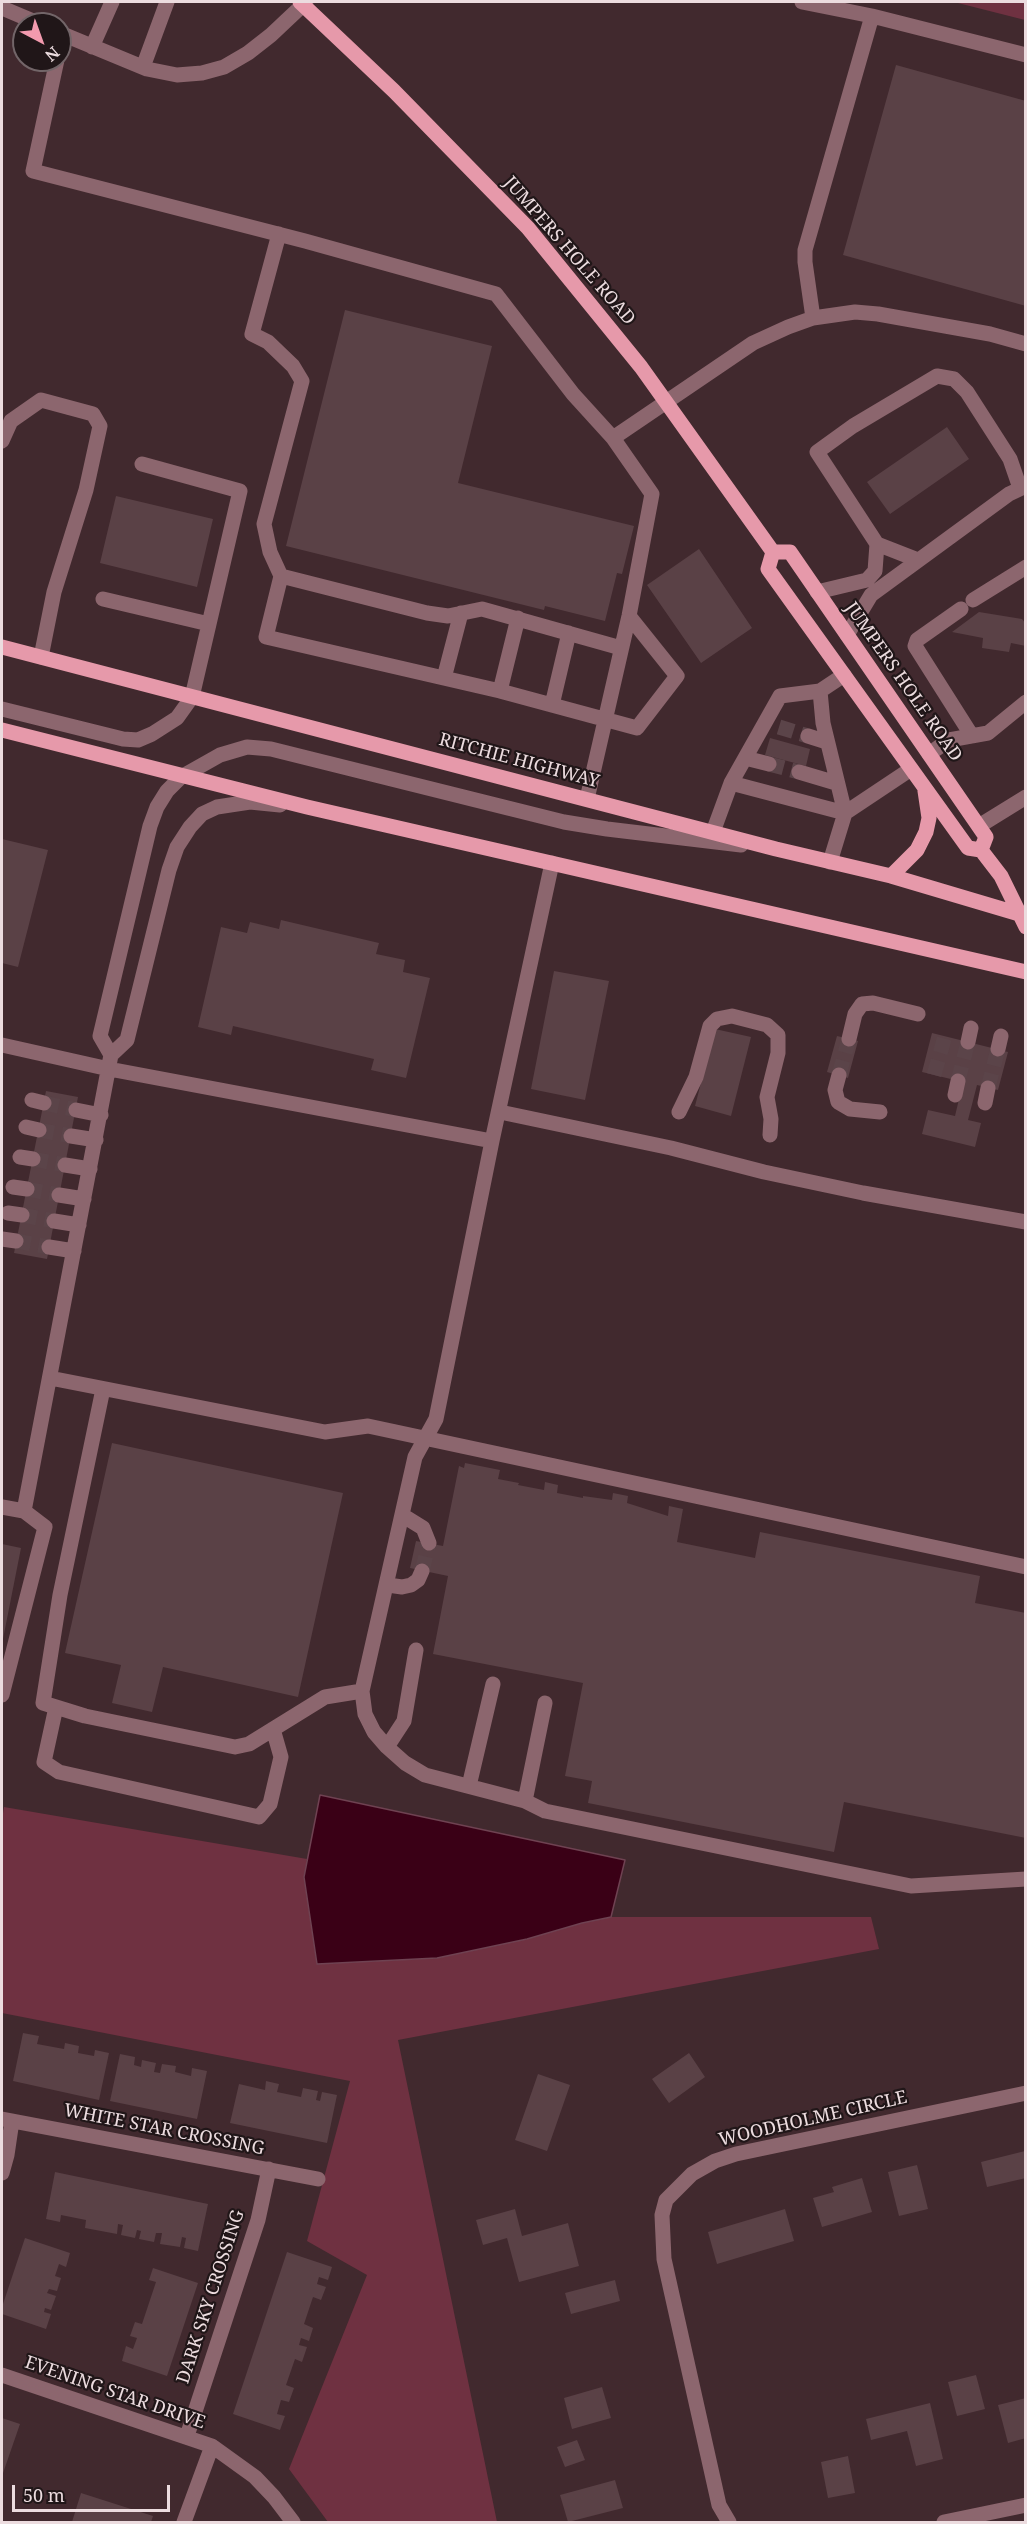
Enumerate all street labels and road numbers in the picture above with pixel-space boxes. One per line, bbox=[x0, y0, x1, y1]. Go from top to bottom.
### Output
street label: JUMPERS HOLE ROAD bbox=[499, 172, 639, 330]
street label: JUMPERS HOLE ROAD bbox=[840, 598, 966, 766]
street label: RITCHIE HIGHWAY bbox=[436, 729, 602, 793]
street label: WOODHOLME CIRCLE bbox=[717, 2087, 909, 2151]
street label: WHITE STAR CROSSING bbox=[62, 2100, 266, 2160]
street label: DARK SKY CROSSING bbox=[173, 2207, 249, 2387]
street label: EVENING STAR DRIVE bbox=[22, 2352, 208, 2434]

